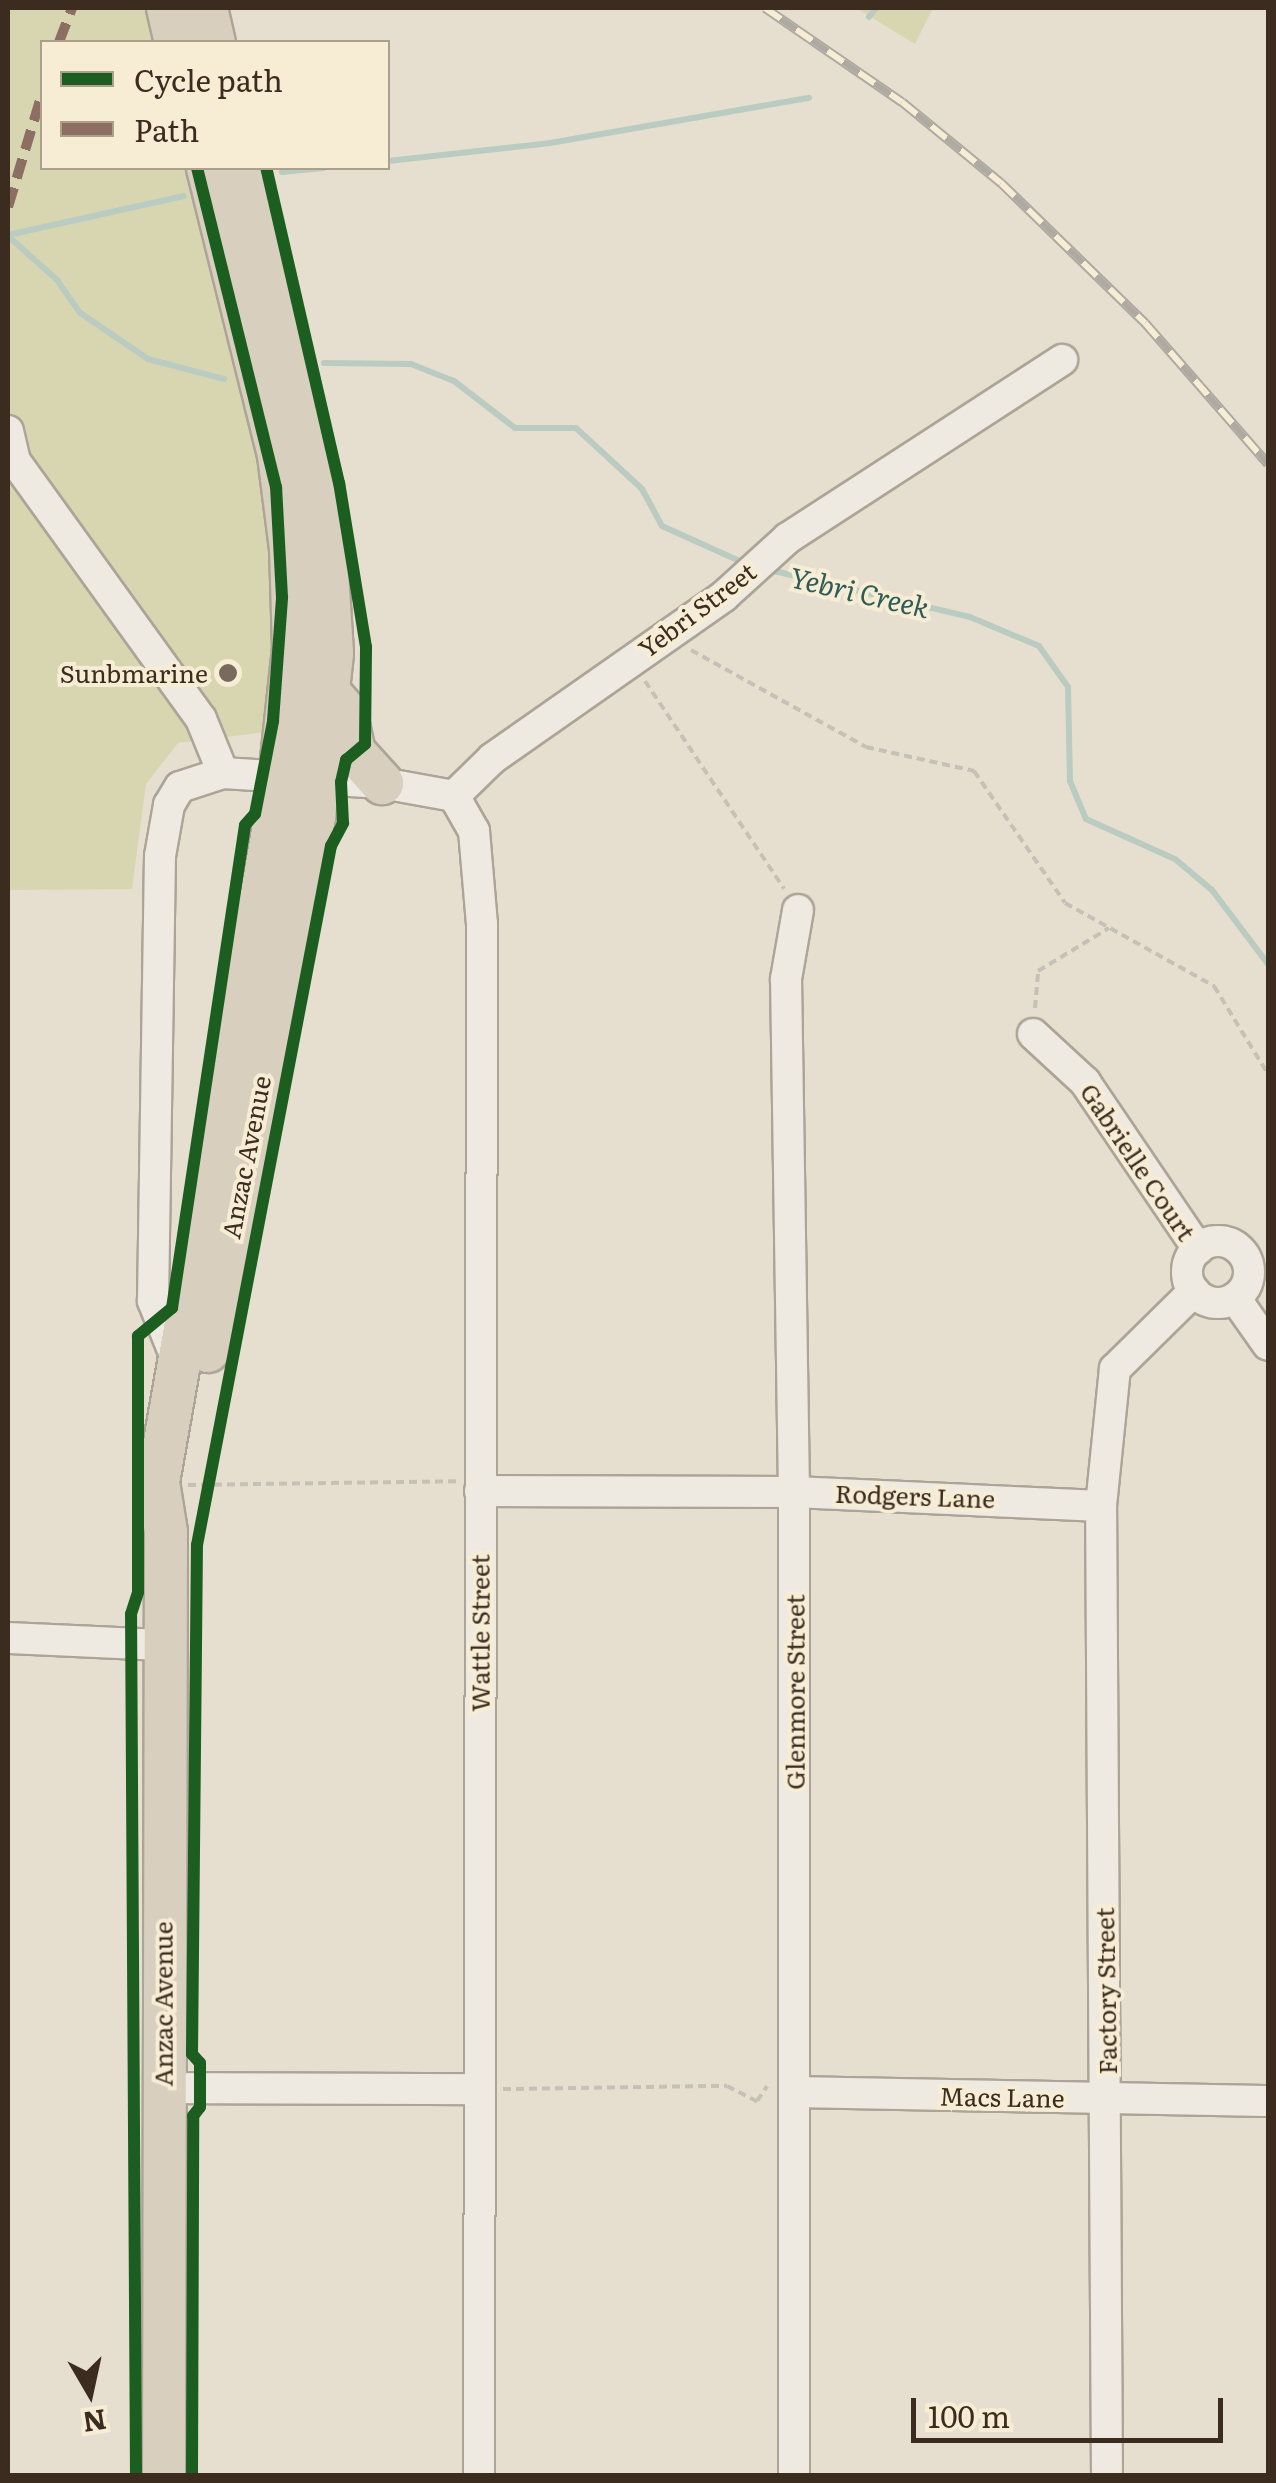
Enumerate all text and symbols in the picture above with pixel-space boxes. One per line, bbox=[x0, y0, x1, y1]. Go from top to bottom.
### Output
legend bbox=[40, 40, 390, 170]
text: Cycle path bbox=[134, 57, 283, 101]
text: Path bbox=[134, 107, 199, 151]
street label: Yebri Street bbox=[632, 556, 762, 664]
water label: Yebri Creek bbox=[787, 559, 933, 623]
place label: Sunbmarine bbox=[60, 658, 208, 688]
marker: Sunbmarine bbox=[217, 662, 239, 684]
street label: Anzac Avenue bbox=[216, 1073, 276, 1241]
street label: Gabrielle Court bbox=[1074, 1078, 1202, 1246]
street label: Rodgers Lane bbox=[834, 1478, 996, 1514]
street label: Wattle Street bbox=[465, 1554, 495, 1712]
street label: Glenmore Street bbox=[780, 1594, 810, 1790]
street label: Factory Street bbox=[1090, 1907, 1122, 2075]
street label: Anzac Avenue bbox=[148, 1921, 178, 2087]
street label: Macs Lane bbox=[939, 2081, 1065, 2113]
north arrow bbox=[40, 2343, 140, 2443]
scale bar bbox=[916, 2378, 1228, 2440]
text: 100 m bbox=[928, 2393, 1010, 2437]
text: N bbox=[80, 2400, 110, 2445]

